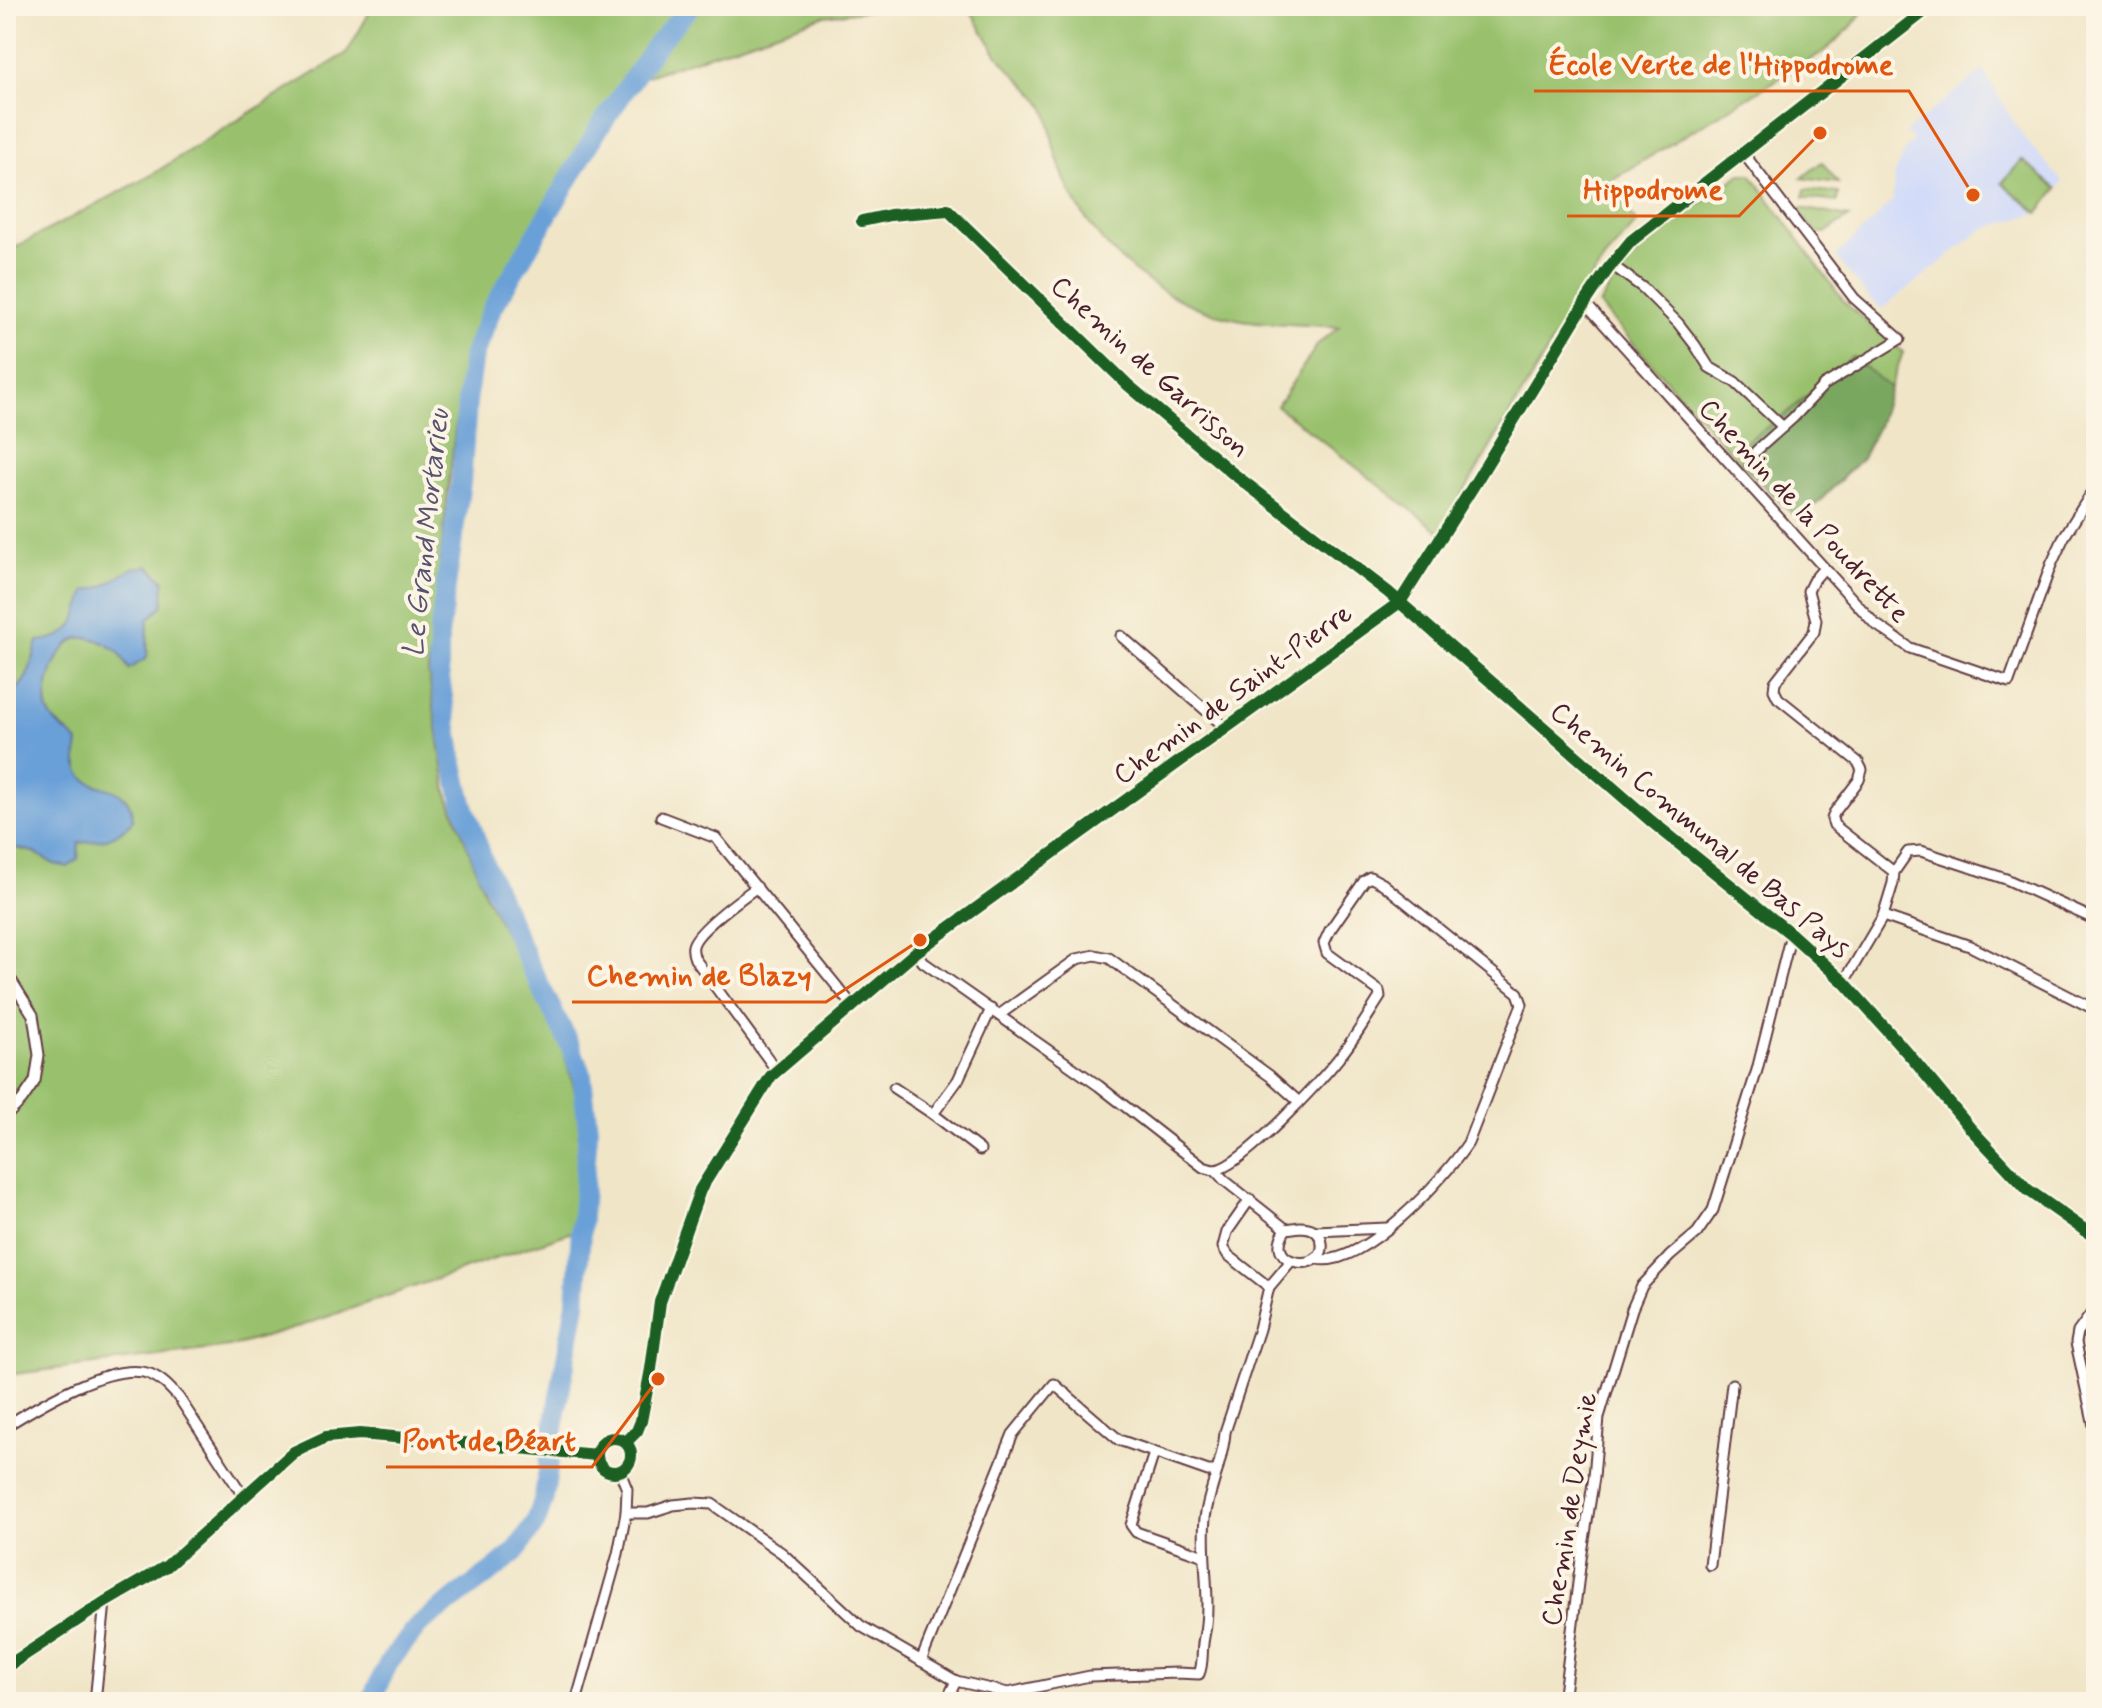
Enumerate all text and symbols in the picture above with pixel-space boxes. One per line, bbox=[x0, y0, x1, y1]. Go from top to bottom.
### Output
callout: École Verte de l'Hippodrome bbox=[1534, 37, 1909, 91]
text: École Verte de l'Hippodrome bbox=[1548, 46, 1894, 85]
callout: Hippodrome bbox=[1567, 162, 1739, 216]
text: Hippodrome bbox=[1583, 171, 1723, 210]
street label: Chemin de Garrisson bbox=[1042, 268, 1257, 467]
street label: Chemin de la Poudrette bbox=[1689, 392, 1917, 632]
water label: Le Grand Mortarieu bbox=[394, 406, 459, 659]
street label: Chemin de Saint-Pierre bbox=[1107, 596, 1360, 794]
street label: Chemin Communal de Bas Pays bbox=[1541, 694, 1857, 968]
callout: Chemin de Blazy bbox=[572, 948, 826, 1002]
text: Chemin de Blazy bbox=[586, 957, 812, 996]
street label: Chemin de Deymie bbox=[1534, 1390, 1607, 1629]
callout: Pont de Béart bbox=[386, 1413, 592, 1467]
text: Pont de Béart bbox=[402, 1422, 576, 1461]

